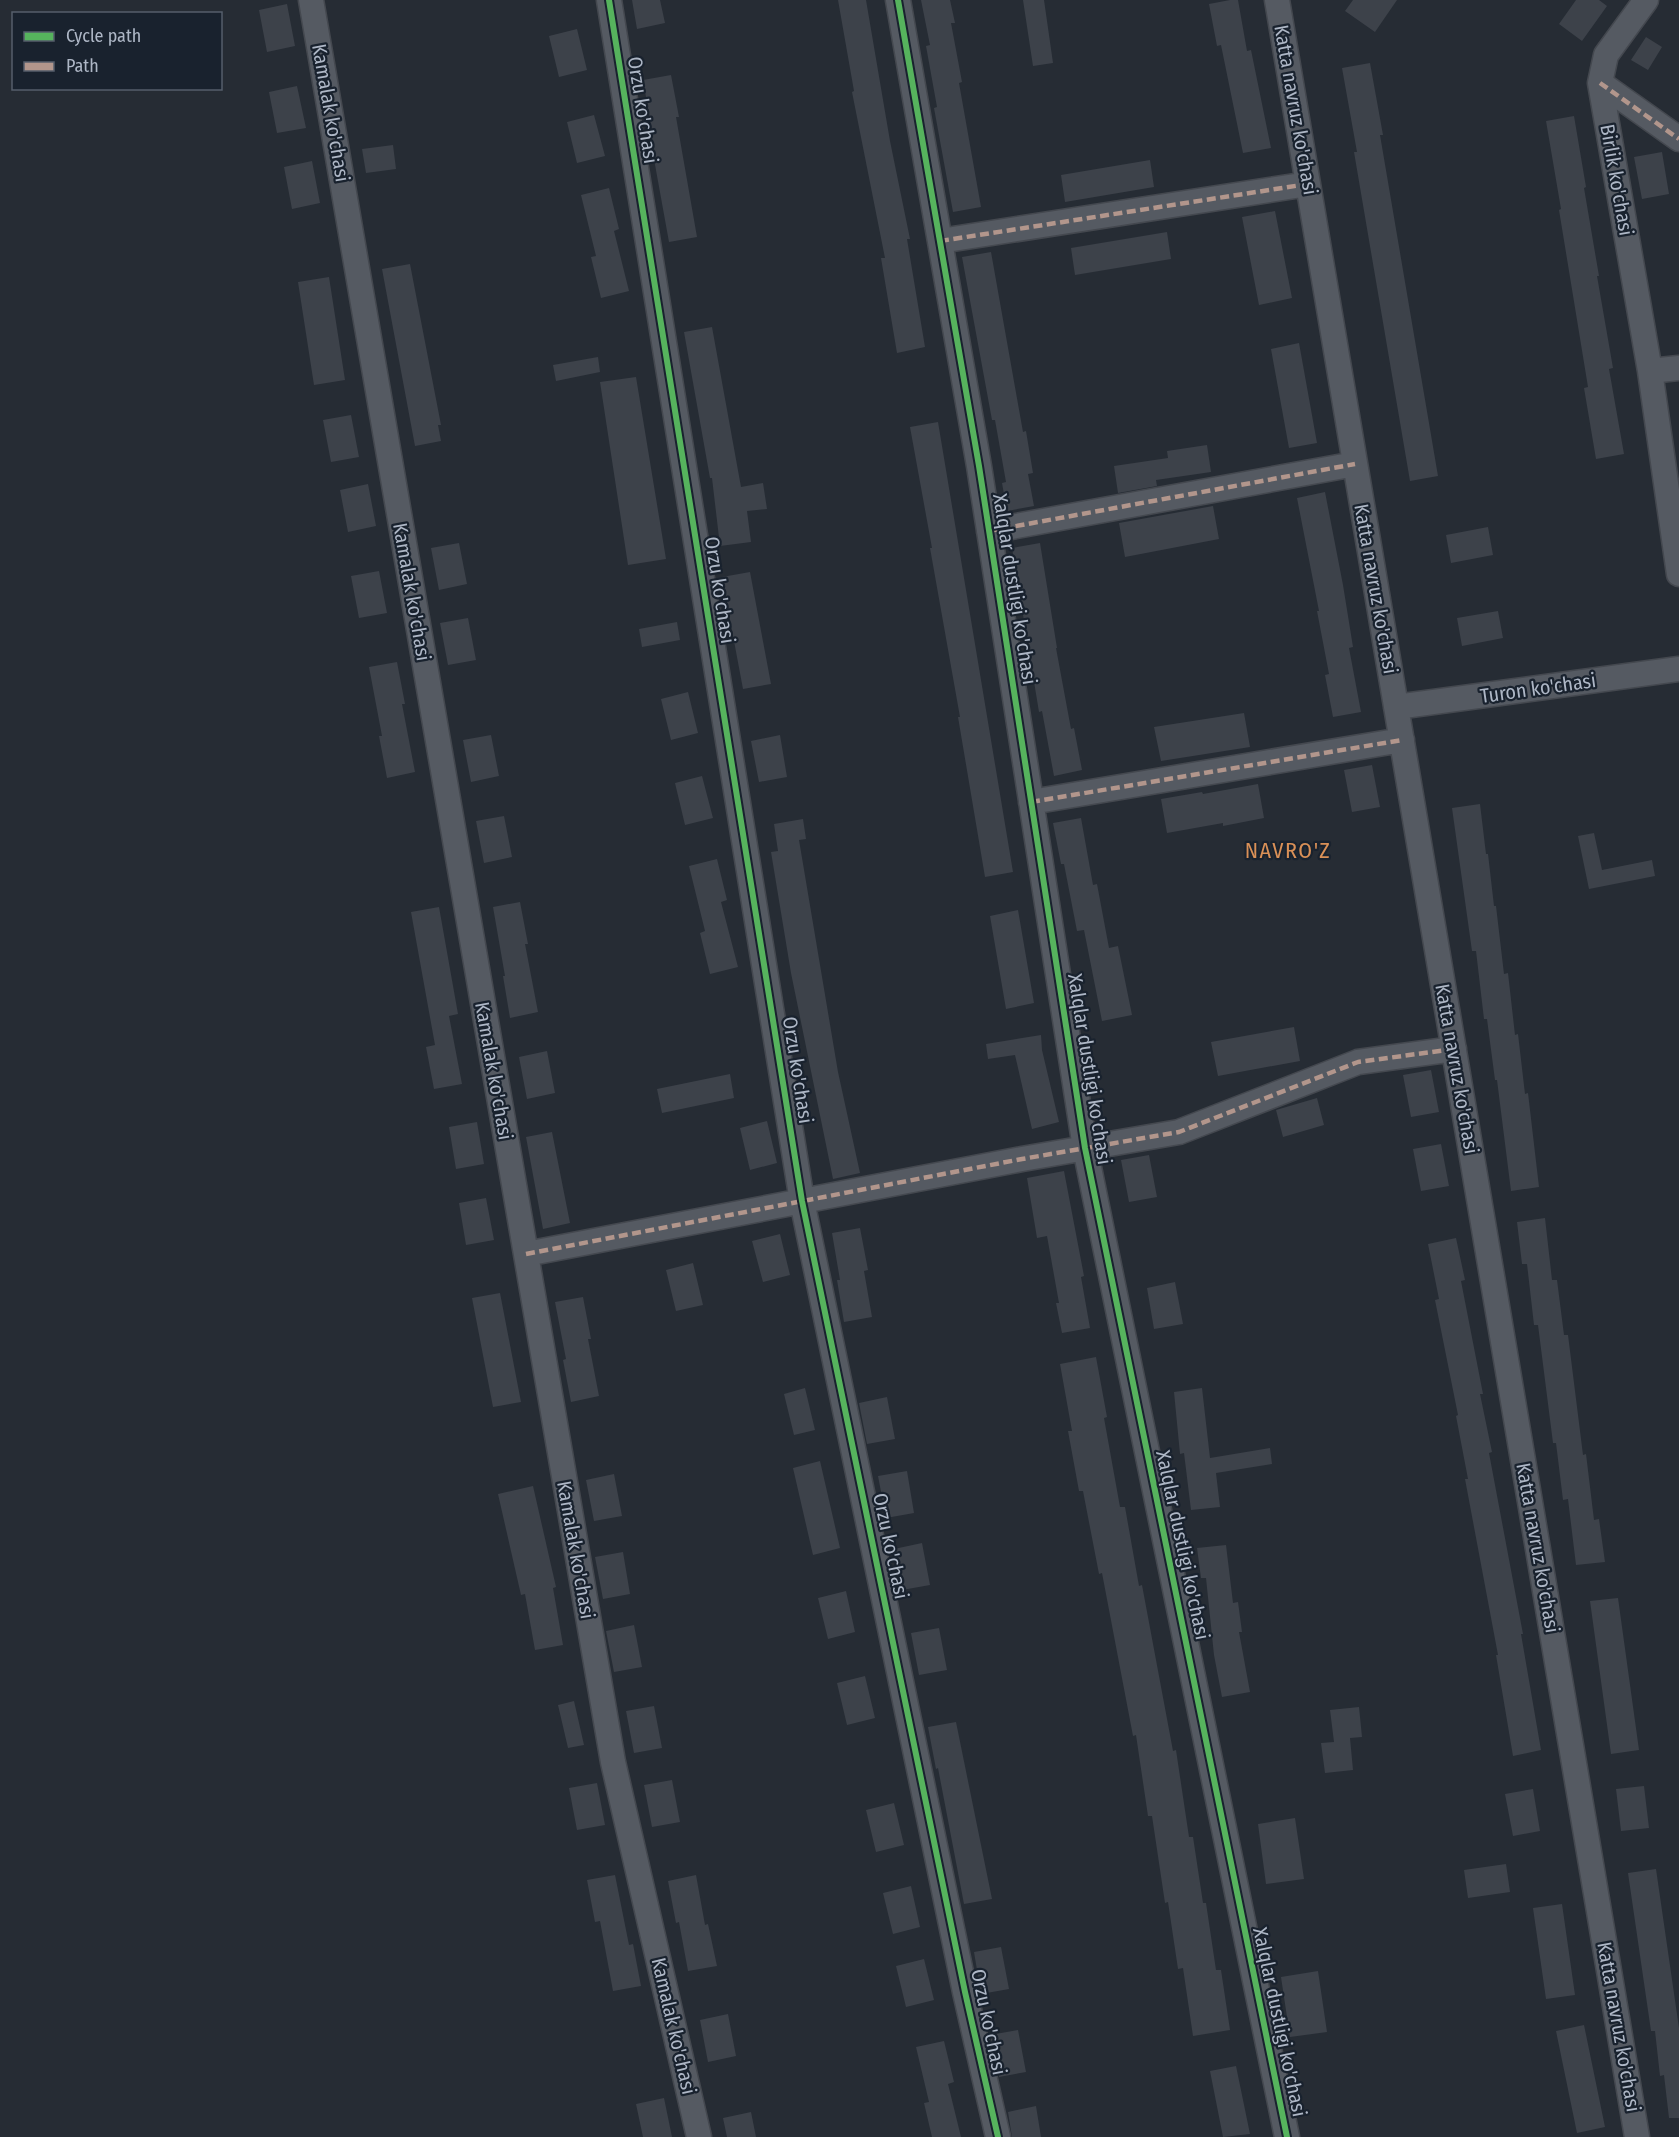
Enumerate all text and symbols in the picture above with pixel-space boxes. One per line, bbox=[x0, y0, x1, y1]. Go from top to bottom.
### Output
legend bbox=[12, 12, 222, 90]
street label: Katta navruz ko'chasi bbox=[1269, 23, 1323, 197]
text: Cycle path bbox=[66, 25, 141, 47]
street label: Kamalak ko'chasi bbox=[307, 42, 355, 184]
text: Path bbox=[66, 55, 99, 77]
street label: Orzu ko'chasi bbox=[623, 55, 663, 165]
street label: Birlik ko'chasi bbox=[1595, 122, 1639, 238]
street label: Xalqlar dustligi ko'chasi bbox=[988, 492, 1042, 686]
street label: Katta navruz ko'chasi bbox=[1349, 502, 1403, 676]
street label: Kamalak ko'chasi bbox=[388, 521, 436, 663]
street label: Orzu ko'chasi bbox=[700, 535, 740, 645]
street label: Turon ko'chasi bbox=[1479, 668, 1597, 708]
district label: NAVRO'Z bbox=[1245, 837, 1331, 864]
street label: Xalqlar dustligi ko'chasi bbox=[1063, 972, 1117, 1166]
street label: Katta navruz ko'chasi bbox=[1430, 982, 1484, 1156]
street label: Kamalak ko'chasi bbox=[470, 1000, 518, 1142]
street label: Orzu ko'chasi bbox=[778, 1015, 818, 1125]
street label: Xalqlar dustligi ko'chasi bbox=[1151, 1448, 1215, 1642]
street label: Katta navruz ko'chasi bbox=[1511, 1461, 1565, 1635]
street label: Kamalak ko'chasi bbox=[552, 1479, 600, 1621]
street label: Orzu ko'chasi bbox=[868, 1491, 914, 1601]
street label: Xalqlar dustligi ko'chasi bbox=[1248, 1925, 1312, 2119]
street label: Katta navruz ko'chasi bbox=[1592, 1940, 1646, 2114]
street label: Kamalak ko'chasi bbox=[647, 1955, 701, 2097]
street label: Orzu ko'chasi bbox=[966, 1967, 1012, 2077]

